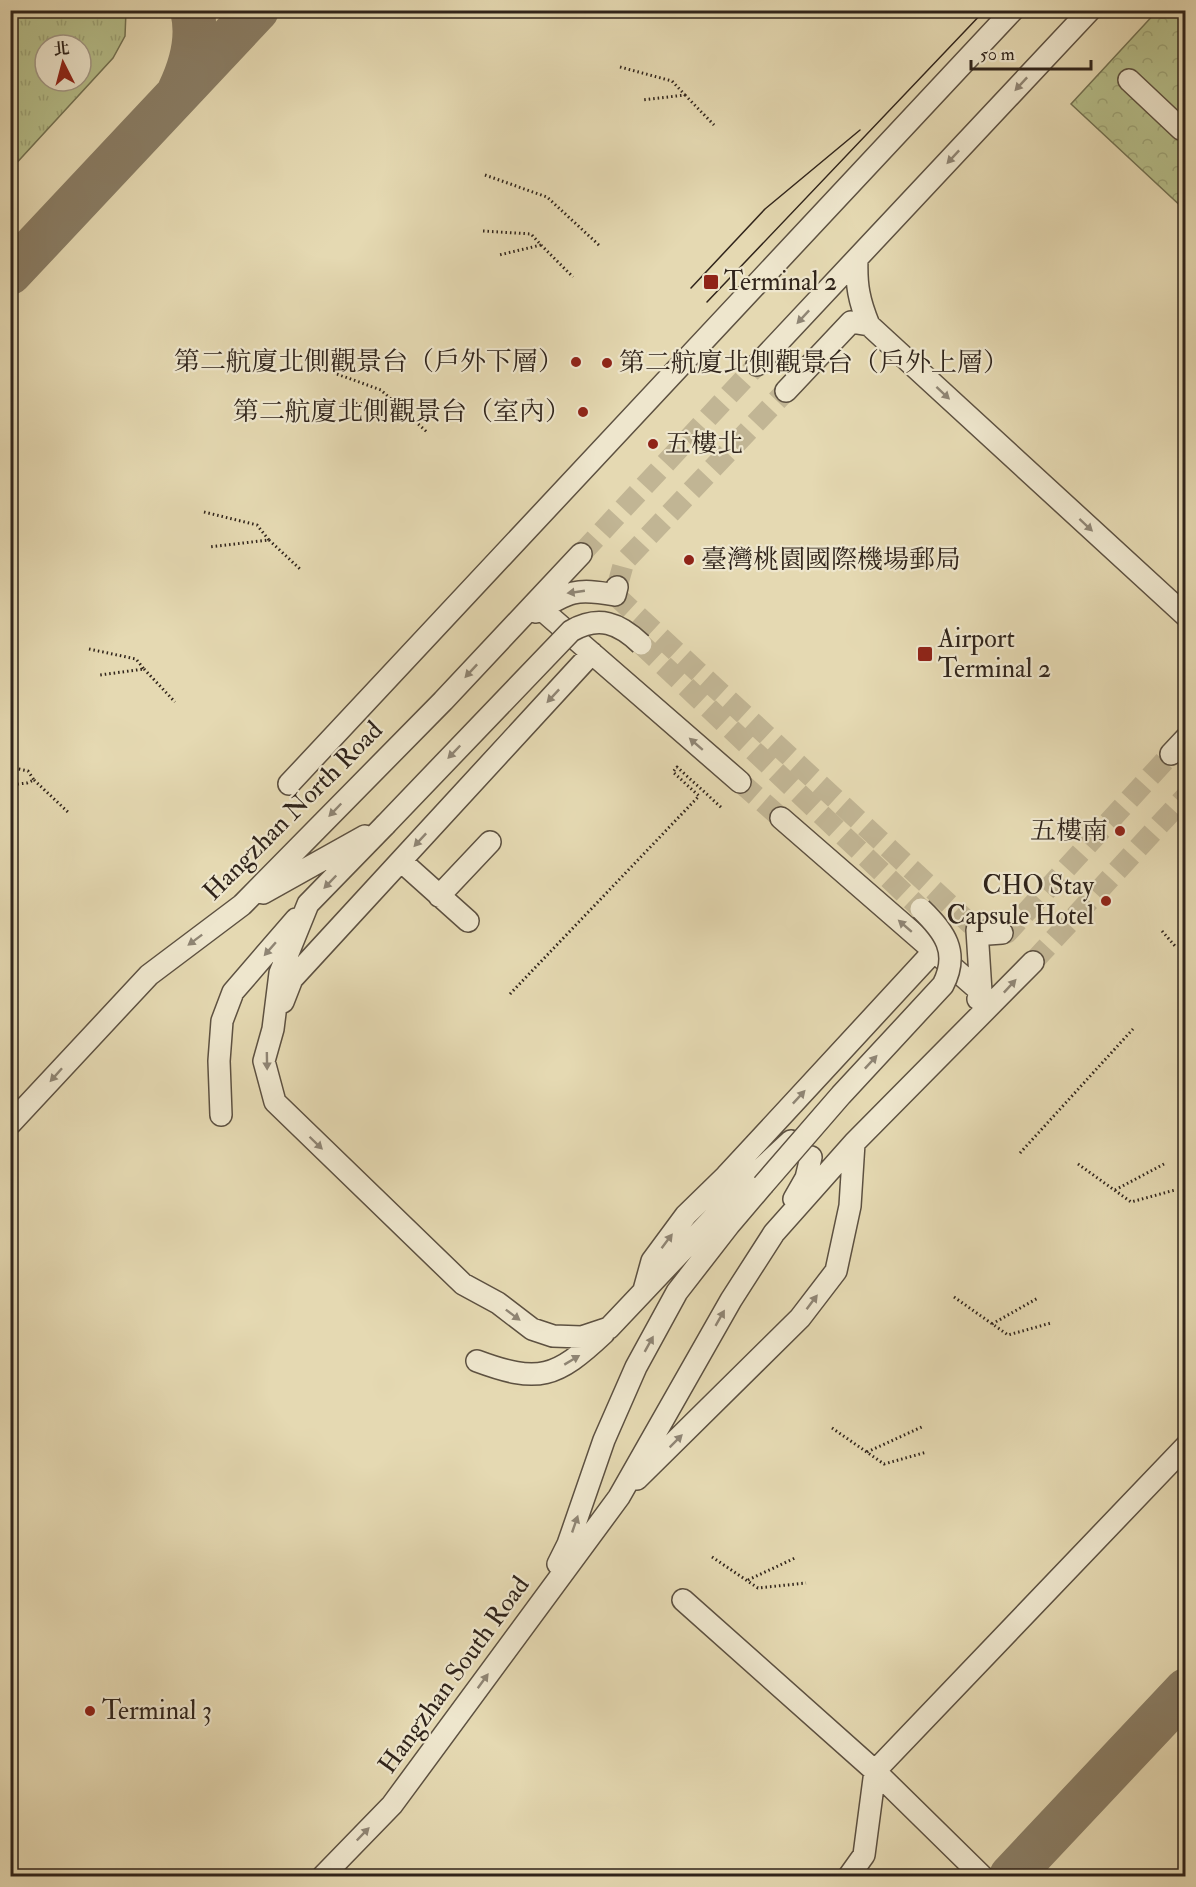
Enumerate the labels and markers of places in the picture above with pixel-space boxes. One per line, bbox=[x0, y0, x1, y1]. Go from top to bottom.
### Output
place label: Terminal 2 bbox=[724, 266, 837, 298]
marker: Terminal 2 bbox=[702, 273, 720, 291]
place label: 第二航廈北側觀景台（戶外下層） bbox=[174, 346, 564, 378]
place label: 第二航廈北側觀景台（戶外上層） bbox=[619, 347, 1009, 379]
marker: 第二航廈北側觀景台（戶外下層） bbox=[569, 355, 583, 369]
marker: 第二航廈北側觀景台（戶外上層） bbox=[600, 356, 614, 370]
place label: 第二航廈北側觀景台（室內） bbox=[233, 396, 571, 428]
marker: 第二航廈北側觀景台（室內） bbox=[576, 405, 590, 419]
place label: 五樓北 bbox=[665, 428, 743, 460]
marker: 五樓北 bbox=[646, 437, 660, 451]
place label: 臺灣桃園國際機場郵局 bbox=[701, 544, 961, 576]
marker: 臺灣桃園國際機場郵局 bbox=[682, 553, 696, 567]
place label: Airport Terminal 2 bbox=[937, 623, 1051, 685]
marker: Airport Terminal 2 bbox=[916, 645, 934, 663]
place label: 五樓南 bbox=[1030, 815, 1108, 847]
marker: 五樓南 bbox=[1113, 824, 1127, 838]
place label: CHO Stay Capsule Hotel bbox=[947, 870, 1095, 933]
marker: CHO Stay Capsule Hotel bbox=[1099, 894, 1113, 908]
place label: Terminal 3 bbox=[102, 1695, 212, 1727]
marker: Terminal 3 bbox=[83, 1704, 97, 1718]

